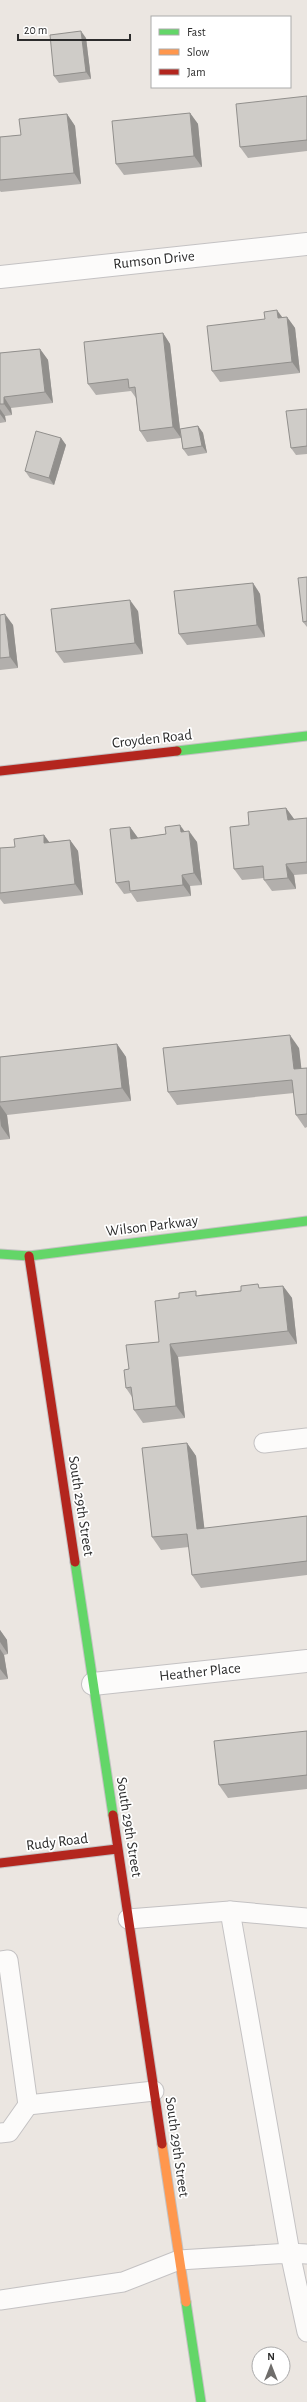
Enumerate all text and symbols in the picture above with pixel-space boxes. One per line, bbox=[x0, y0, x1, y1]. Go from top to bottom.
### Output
scale bar bbox=[18, 16, 130, 42]
legend bbox=[151, 16, 291, 88]
text: 20 m bbox=[24, 24, 47, 36]
text: Fast bbox=[187, 26, 206, 38]
text: Slow bbox=[187, 46, 209, 58]
text: Jam bbox=[187, 66, 206, 78]
street label: Rumson Drive bbox=[113, 248, 195, 272]
street label: Croyden Road bbox=[111, 727, 193, 751]
street label: Wilson Parkway bbox=[105, 1213, 199, 1239]
street label: South 29th Street bbox=[66, 1455, 96, 1557]
street label: Heather Place bbox=[159, 1660, 242, 1684]
street label: South 29th Street bbox=[114, 1776, 144, 1878]
street label: Rudy Road bbox=[25, 1831, 89, 1853]
street label: South 29th Street bbox=[163, 2096, 191, 2198]
north arrow bbox=[251, 2346, 291, 2386]
text: N bbox=[267, 2351, 275, 2362]

